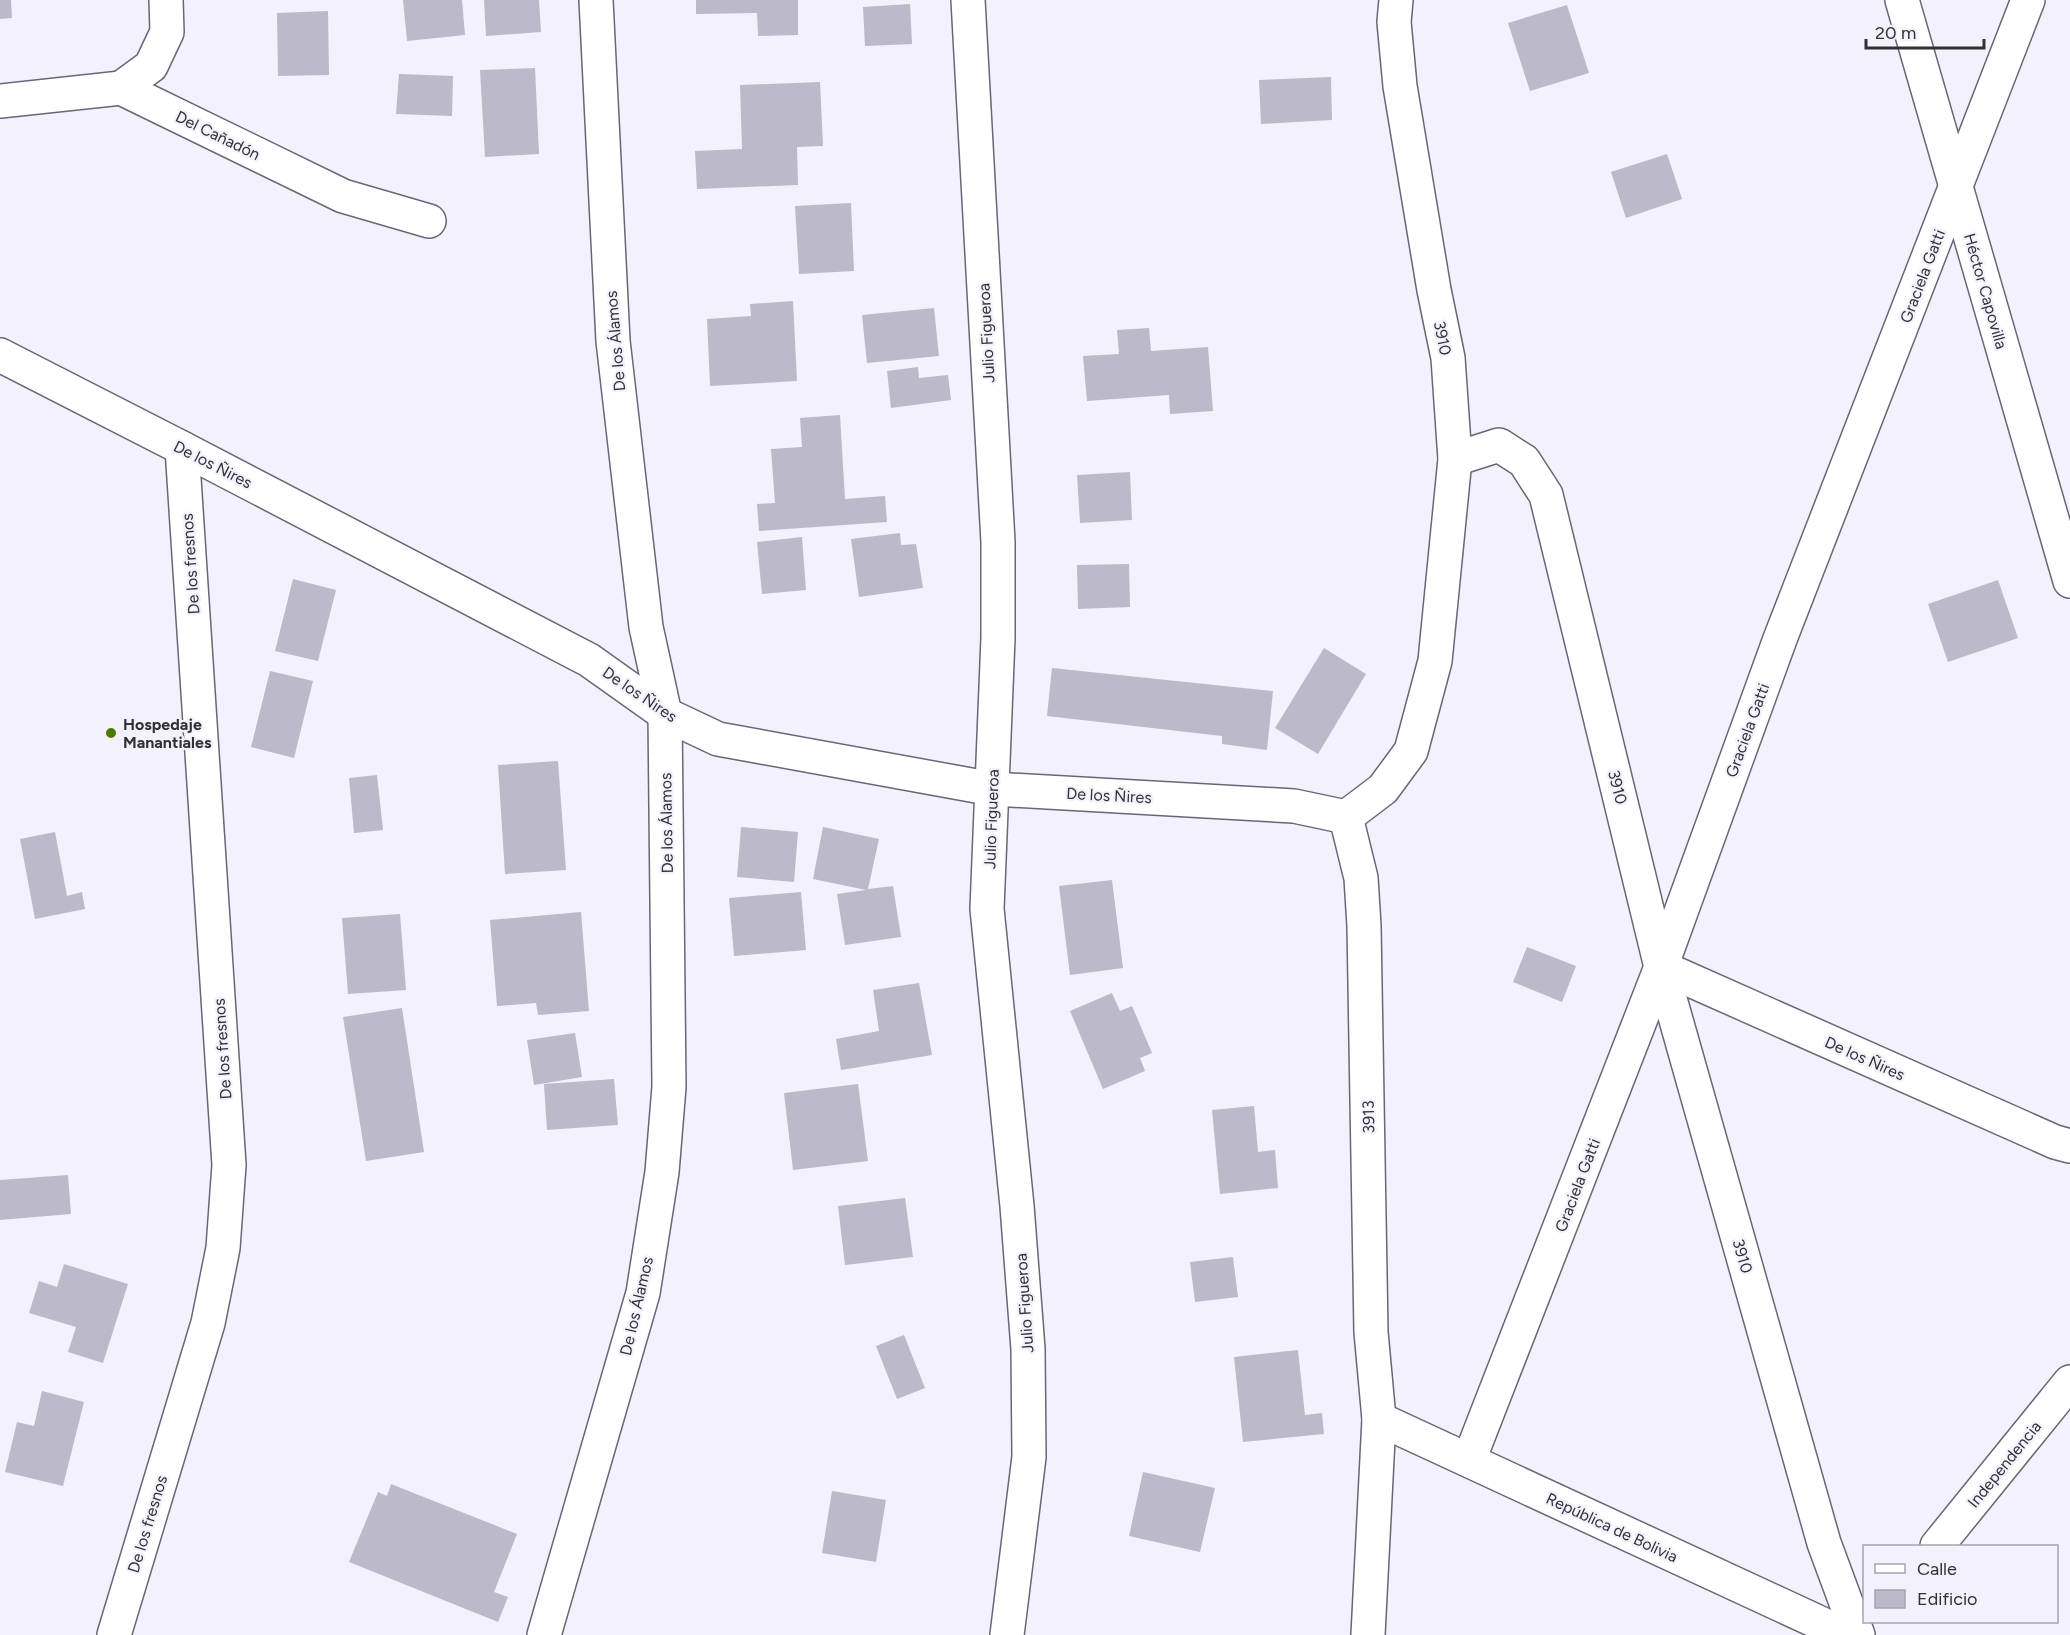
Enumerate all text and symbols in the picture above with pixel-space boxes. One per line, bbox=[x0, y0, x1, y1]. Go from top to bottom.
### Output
scale bar bbox=[1866, 12, 1984, 50]
text: 20 m bbox=[1875, 22, 1916, 44]
street label: Del Cañadón bbox=[172, 107, 263, 164]
street label: Graciela Gatti bbox=[1896, 227, 1949, 326]
street label: Héctor Capovilla bbox=[1960, 231, 2011, 351]
street label: Julio Figueroa bbox=[974, 283, 999, 383]
street label: De los Álamos bbox=[602, 290, 629, 392]
street label: 3910 bbox=[1430, 319, 1455, 357]
street label: De los Ñires bbox=[170, 437, 255, 492]
street label: De los fresnos bbox=[177, 513, 204, 615]
street label: De los Ñires bbox=[599, 663, 681, 726]
street label: Graciela Gatti bbox=[1722, 681, 1773, 780]
place label: Hospedaje Manantiales bbox=[123, 715, 212, 752]
marker: Hospedaje Manantiales bbox=[104, 726, 118, 740]
street label: 3910 bbox=[1604, 768, 1631, 806]
street label: Julio Figueroa bbox=[980, 769, 1003, 869]
street label: De los Álamos bbox=[656, 772, 677, 874]
street label: De los Ñires bbox=[1066, 784, 1152, 807]
street label: De los fresnos bbox=[209, 998, 236, 1100]
street label: De los Ñires bbox=[1822, 1032, 1908, 1085]
street label: 3913 bbox=[1359, 1100, 1378, 1134]
street label: Graciela Gatti bbox=[1551, 1136, 1604, 1235]
street label: 3910 bbox=[1729, 1237, 1756, 1275]
street label: Julio Figueroa bbox=[1012, 1252, 1037, 1353]
street label: De los Álamos bbox=[616, 1255, 657, 1357]
street label: Independencia bbox=[1964, 1417, 2045, 1512]
street label: De los fresnos bbox=[124, 1473, 171, 1575]
street label: República de Bolivia bbox=[1543, 1489, 1681, 1566]
legend bbox=[1863, 1545, 2058, 1623]
text: Calle bbox=[1917, 1558, 1957, 1580]
text: Edificio bbox=[1917, 1588, 1978, 1610]

